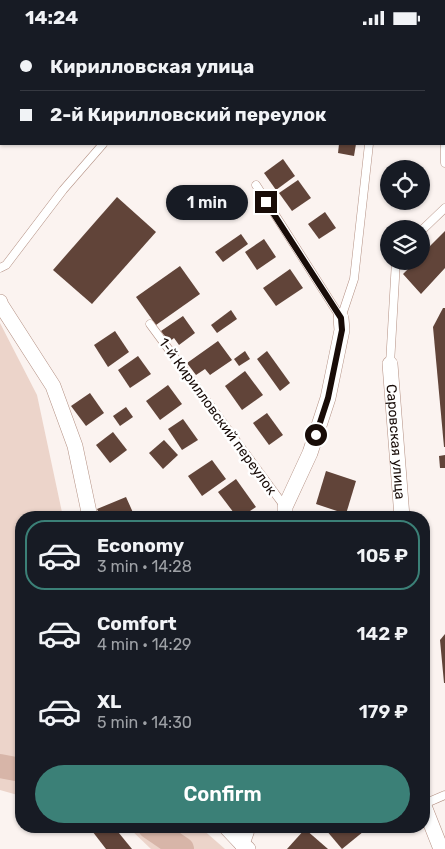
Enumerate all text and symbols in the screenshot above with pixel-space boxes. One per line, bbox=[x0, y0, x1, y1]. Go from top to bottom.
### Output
text: 14:24 bbox=[25, 6, 78, 29]
text: Кирилловская улица bbox=[50, 55, 254, 78]
text: 2-й Кирилловский переулок bbox=[50, 103, 327, 126]
map controls bbox=[380, 160, 430, 270]
button: locate bbox=[380, 160, 430, 210]
callout: 1 min bbox=[166, 185, 248, 219]
route end bbox=[255, 191, 277, 213]
text: 1 min bbox=[187, 193, 227, 212]
button: layers bbox=[380, 220, 430, 270]
street label: 1-й Кирилловский переулок bbox=[155, 334, 281, 498]
street label: Саровская улица bbox=[383, 383, 409, 500]
route start bbox=[305, 424, 327, 446]
icon: car bbox=[37, 533, 82, 578]
text: Economy bbox=[97, 534, 184, 557]
text: 105 ₽ bbox=[357, 544, 408, 567]
text: 3 min · 14:28 bbox=[97, 557, 192, 576]
icon: car bbox=[37, 611, 82, 656]
text: Comfort bbox=[97, 612, 177, 635]
text: 142 ₽ bbox=[357, 622, 408, 645]
text: 4 min · 14:29 bbox=[97, 635, 192, 654]
icon: car bbox=[37, 689, 82, 734]
text: XL bbox=[97, 690, 121, 713]
text: 179 ₽ bbox=[359, 700, 408, 723]
text: 5 min · 14:30 bbox=[97, 713, 192, 732]
button: Confirm bbox=[35, 765, 410, 823]

